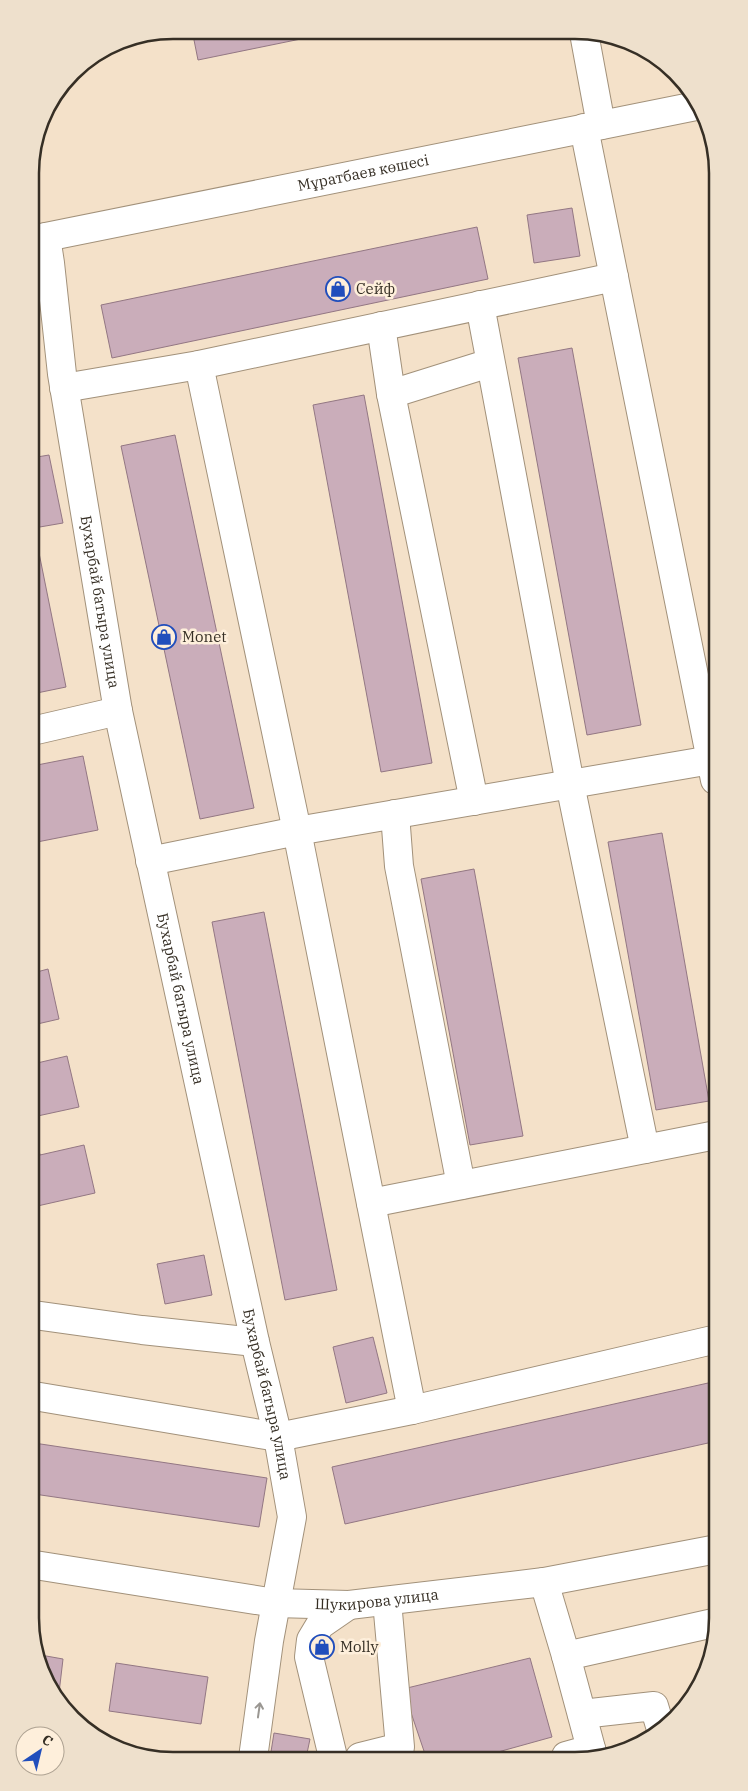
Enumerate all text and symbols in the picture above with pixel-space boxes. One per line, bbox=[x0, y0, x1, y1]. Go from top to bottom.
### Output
street label: Мұратбаев көшесі bbox=[296, 150, 431, 195]
shop icon: Сейф bbox=[325, 276, 351, 302]
place label: Сейф bbox=[356, 279, 395, 298]
street label: Бухарбай батыра улица bbox=[77, 514, 124, 690]
shop icon: Monet bbox=[151, 624, 177, 650]
place label: Monet bbox=[182, 627, 226, 646]
street label: Бухарбай батыра улица bbox=[153, 911, 209, 1086]
street label: Бухарбай батыра улица bbox=[239, 1307, 295, 1481]
street label: Шукирова улица bbox=[315, 1585, 440, 1614]
shop icon: Molly bbox=[309, 1634, 335, 1660]
place label: Molly bbox=[340, 1637, 379, 1656]
one-way arrow bbox=[255, 1702, 265, 1718]
north arrow bbox=[15, 1726, 65, 1776]
text: С bbox=[38, 1730, 56, 1750]

